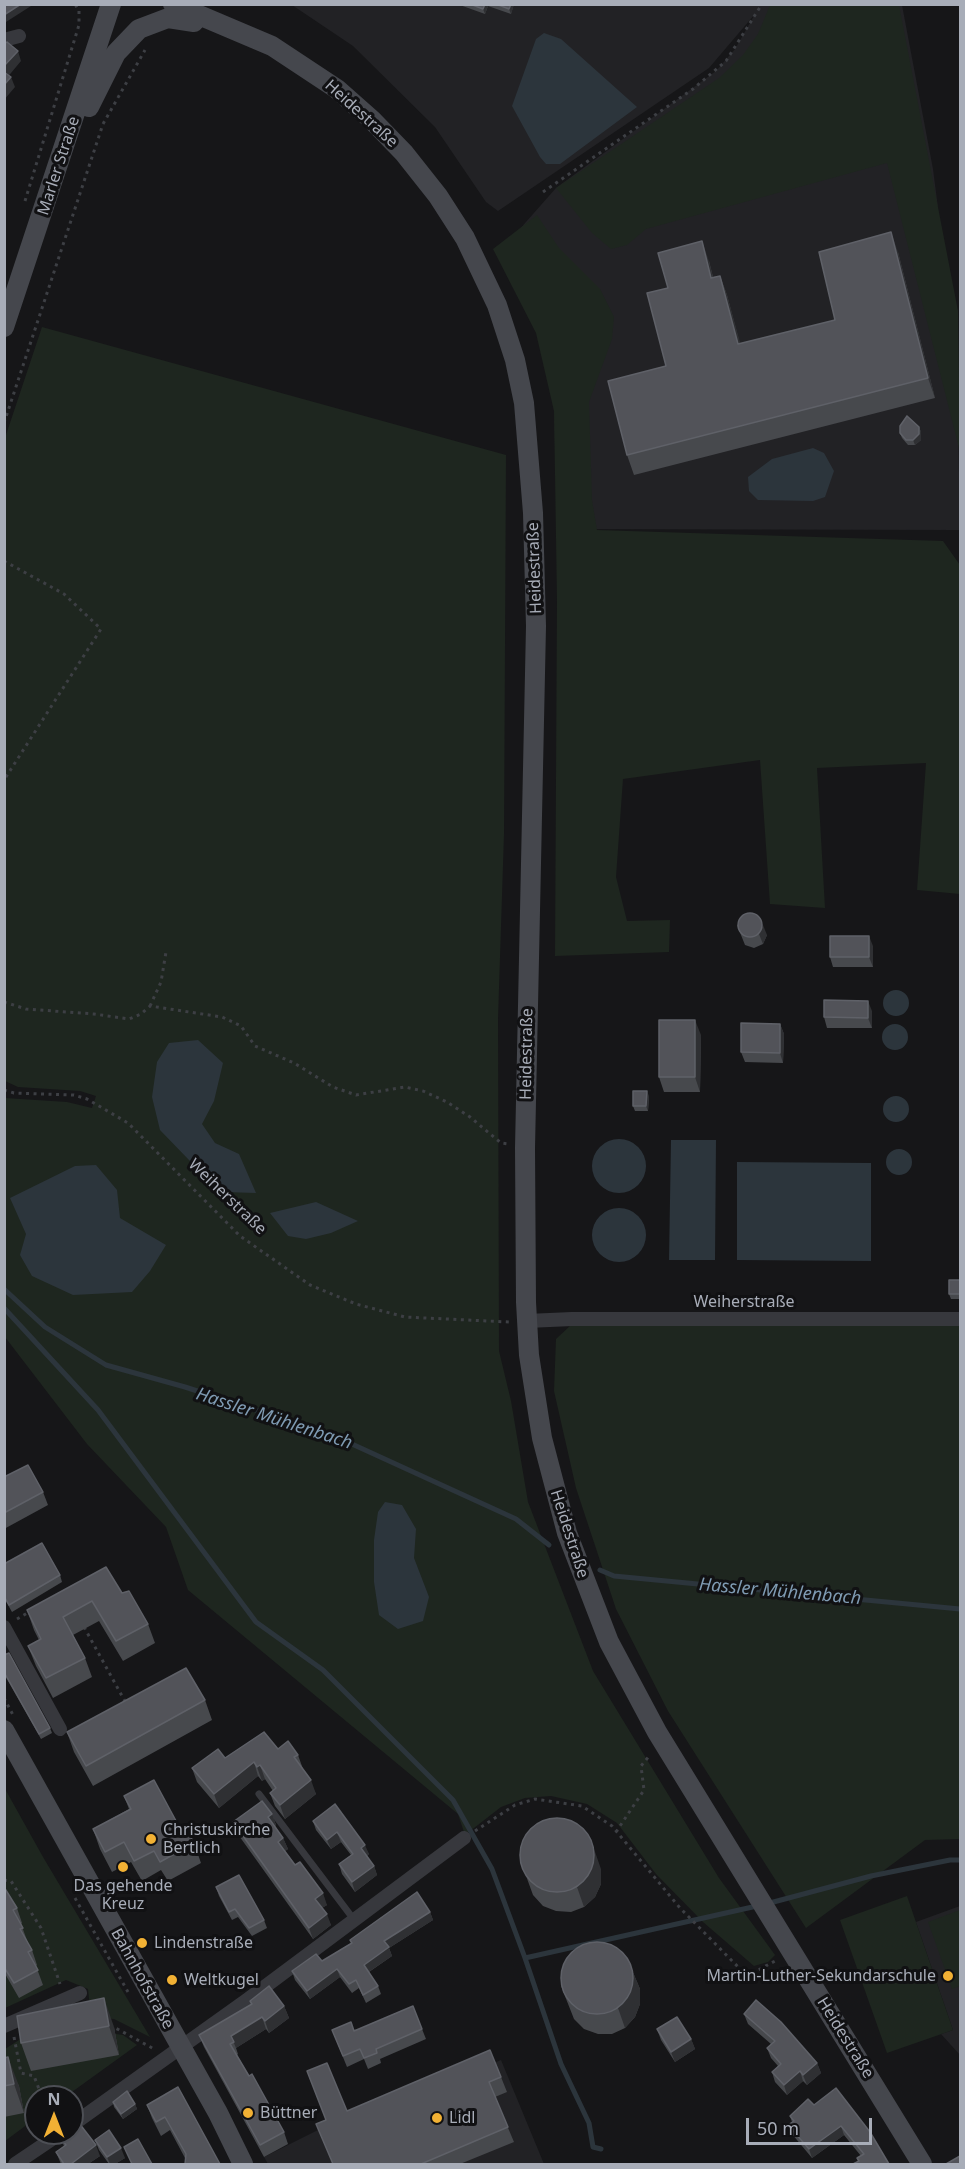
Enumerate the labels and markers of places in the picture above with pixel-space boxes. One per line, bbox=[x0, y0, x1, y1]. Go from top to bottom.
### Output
place label: Christuskirche Bertlich bbox=[163, 1820, 270, 1858]
marker: Christuskirche Bertlich bbox=[144, 1832, 158, 1846]
marker: Das gehende Kreuz bbox=[116, 1860, 130, 1874]
place label: Das gehende Kreuz bbox=[73, 1876, 173, 1914]
place label: Lindenstraße bbox=[154, 1933, 253, 1953]
marker: Lindenstraße bbox=[135, 1936, 149, 1950]
place label: Martin-Luther-Sekundarschule bbox=[706, 1966, 936, 1986]
marker: Martin-Luther-Sekundarschule bbox=[941, 1969, 955, 1983]
place label: Weltkugel bbox=[184, 1970, 259, 1990]
marker: Weltkugel bbox=[165, 1973, 179, 1987]
place label: Büttner bbox=[260, 2103, 317, 2123]
marker: Büttner bbox=[241, 2106, 255, 2120]
place label: Lidl bbox=[449, 2108, 475, 2128]
marker: Lidl bbox=[430, 2111, 444, 2125]

